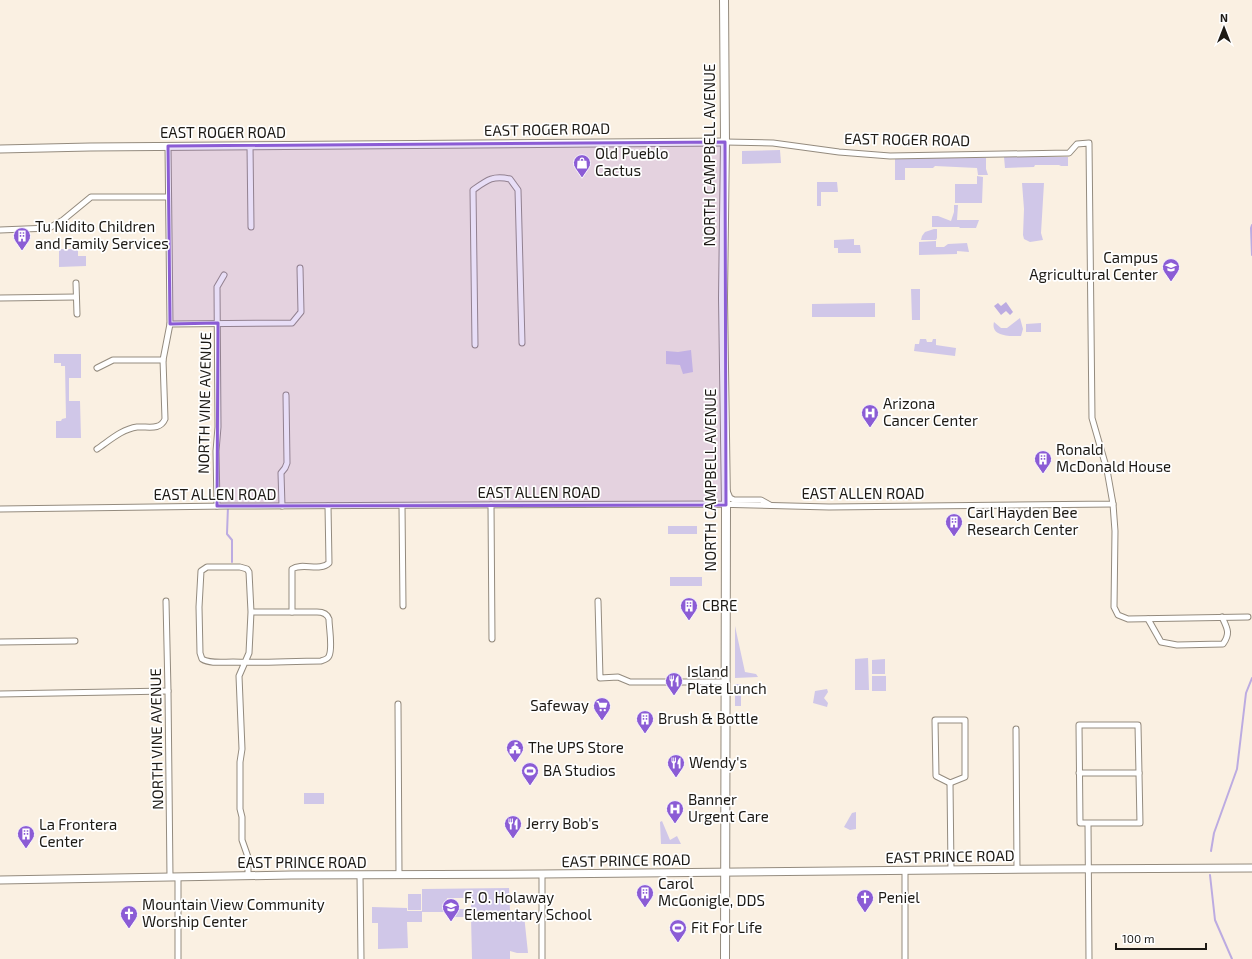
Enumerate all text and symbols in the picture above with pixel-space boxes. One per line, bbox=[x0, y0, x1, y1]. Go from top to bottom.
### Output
north arrow bbox=[1204, 8, 1244, 48]
text: N bbox=[1220, 11, 1228, 24]
street label: NORTH CAMPBELL AVENUE bbox=[700, 64, 718, 246]
street label: EAST ROGER ROAD bbox=[484, 119, 610, 139]
street label: EAST ROGER ROAD bbox=[160, 123, 286, 141]
street label: EAST ROGER ROAD bbox=[844, 129, 970, 149]
place label: Old Pueblo Cactus bbox=[595, 144, 668, 179]
shop icon: Old Pueblo Cactus bbox=[572, 153, 592, 178]
place label: Tu Nidito Children and Family Services bbox=[35, 217, 169, 252]
building icon: Tu Nidito Children and Family Services bbox=[12, 226, 32, 251]
place label: Campus Agricultural Center bbox=[1029, 248, 1158, 283]
school or university icon: Campus Agricultural Center bbox=[1161, 257, 1181, 282]
street label: NORTH VINE AVENUE bbox=[194, 332, 214, 474]
street label: NORTH CAMPBELL AVENUE bbox=[701, 389, 719, 571]
place label: Arizona Cancer Center bbox=[883, 394, 978, 429]
hospital icon: Arizona Cancer Center bbox=[860, 403, 880, 428]
place label: Ronald McDonald House bbox=[1056, 440, 1171, 475]
building icon: Ronald McDonald House bbox=[1033, 449, 1053, 474]
street label: EAST ALLEN ROAD bbox=[477, 483, 601, 501]
street label: EAST ALLEN ROAD bbox=[801, 484, 925, 502]
street label: EAST ALLEN ROAD bbox=[153, 485, 277, 503]
place label: Carl Hayden Bee Research Center bbox=[967, 503, 1078, 538]
building icon: Carl Hayden Bee Research Center bbox=[944, 512, 964, 537]
building icon: CBRE bbox=[679, 596, 699, 621]
place label: CBRE bbox=[702, 596, 738, 614]
place label: Island Plate Lunch bbox=[687, 662, 767, 697]
street label: NORTH VINE AVENUE bbox=[146, 668, 166, 810]
restaurant icon: Island Plate Lunch bbox=[664, 671, 684, 696]
place label: Safeway bbox=[530, 696, 589, 714]
supermarket icon: Safeway bbox=[592, 696, 612, 721]
building icon: Brush & Bottle bbox=[635, 709, 655, 734]
place label: Brush & Bottle bbox=[658, 709, 758, 727]
public building icon: The UPS Store bbox=[505, 738, 525, 763]
place label: The UPS Store bbox=[528, 738, 624, 756]
restaurant icon: Wendy's bbox=[666, 753, 686, 778]
place label: Wendy's bbox=[689, 753, 747, 771]
sports icon: BA Studios bbox=[520, 761, 540, 786]
place label: BA Studios bbox=[543, 761, 616, 779]
place label: Banner Urgent Care bbox=[688, 790, 769, 825]
hospital icon: Banner Urgent Care bbox=[665, 799, 685, 824]
restaurant icon: Jerry Bob's bbox=[503, 814, 523, 839]
place label: Jerry Bob's bbox=[526, 814, 599, 832]
place label: La Frontera Center bbox=[39, 815, 117, 850]
building icon: La Frontera Center bbox=[16, 824, 36, 849]
street label: EAST PRINCE ROAD bbox=[885, 846, 1015, 866]
street label: EAST PRINCE ROAD bbox=[561, 850, 691, 870]
street label: EAST PRINCE ROAD bbox=[237, 853, 367, 871]
place label: Carol McGonigle, DDS bbox=[658, 874, 765, 909]
building icon: Carol McGonigle, DDS bbox=[635, 883, 655, 908]
place label: F. O. Holaway Elementary School bbox=[464, 888, 592, 923]
church icon: Peniel bbox=[855, 888, 875, 913]
place label: Peniel bbox=[878, 888, 920, 906]
place label: Mountain View Community Worship Center bbox=[142, 895, 325, 930]
school or university icon: F. O. Holaway Elementary School bbox=[441, 897, 461, 922]
church icon: Mountain View Community Worship Center bbox=[119, 904, 139, 929]
sports icon: Fit For Life bbox=[668, 918, 688, 943]
place label: Fit For Life bbox=[691, 918, 762, 936]
scale bar bbox=[1116, 925, 1206, 951]
text: 100 m bbox=[1122, 931, 1154, 945]

